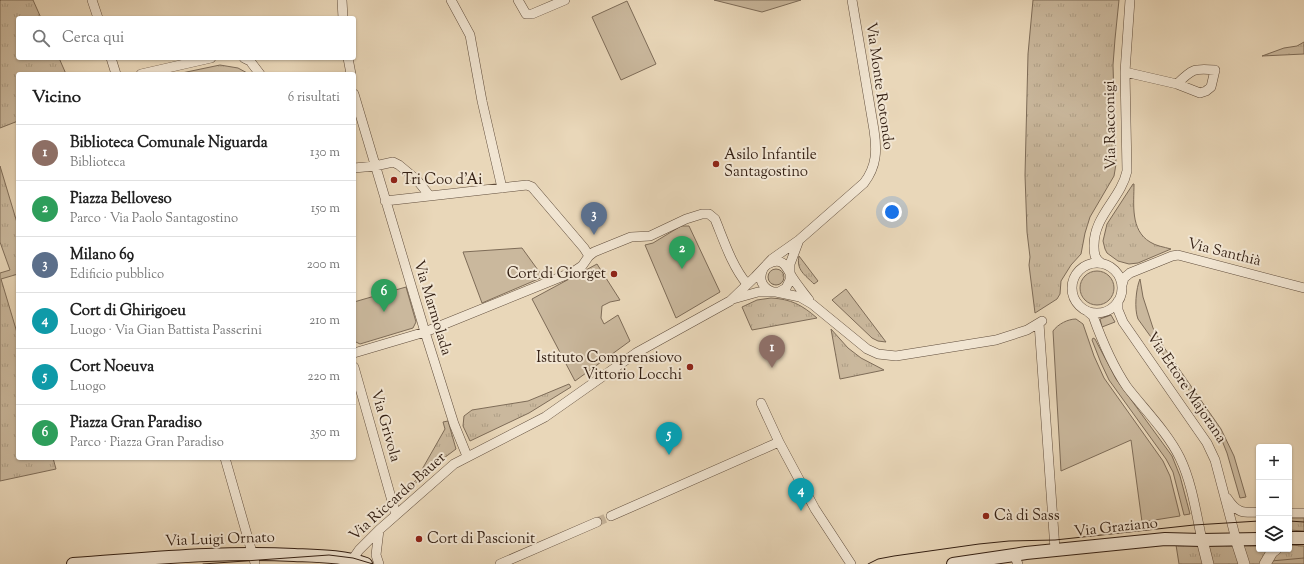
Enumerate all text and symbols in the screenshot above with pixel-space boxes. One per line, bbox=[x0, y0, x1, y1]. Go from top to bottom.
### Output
search box bbox=[16, 16, 356, 60]
street label: Via Monte Rotondo bbox=[860, 21, 898, 151]
icon: search bbox=[30, 27, 52, 49]
text: Cerca qui bbox=[62, 28, 124, 49]
street label: Via Racconigi bbox=[1100, 80, 1122, 170]
text: Vicino bbox=[32, 86, 81, 110]
text: 6 risultati bbox=[288, 89, 340, 107]
text: Biblioteca Comunale Niguarda bbox=[70, 133, 268, 154]
text: 1 bbox=[43, 144, 47, 162]
text: 130 m bbox=[310, 144, 340, 162]
place label: Asilo Infantile Santagostino bbox=[724, 145, 817, 183]
text: Biblioteca bbox=[70, 154, 125, 172]
marker: Asilo Infantile Santagostino bbox=[711, 159, 721, 169]
place label: Tri Coo d'Ai bbox=[402, 170, 483, 191]
marker: Tri Coo d'Ai bbox=[389, 175, 399, 185]
text: Piazza Belloveso bbox=[70, 189, 172, 210]
text: 2 bbox=[42, 200, 48, 218]
text: 150 m bbox=[311, 200, 340, 218]
pin: 3 bbox=[581, 202, 607, 235]
your location bbox=[882, 202, 902, 222]
text: Parco · Via Paolo Santagostino bbox=[70, 210, 238, 228]
street label: Via Santhià bbox=[1185, 234, 1263, 272]
pin: 2 bbox=[669, 236, 695, 269]
text: Milano 69 bbox=[70, 245, 134, 266]
text: 3 bbox=[42, 256, 48, 274]
text: 200 m bbox=[307, 256, 340, 274]
street label: Via Marmolada bbox=[408, 258, 456, 358]
place label: Cort di Giorget bbox=[507, 264, 606, 285]
text: Edificio pubblico bbox=[70, 266, 164, 284]
marker: Cort di Giorget bbox=[609, 269, 619, 279]
pin: 6 bbox=[371, 279, 397, 312]
text: Cort di Ghirigoeu bbox=[70, 301, 186, 322]
text: 4 bbox=[42, 312, 48, 330]
text: 210 m bbox=[309, 312, 340, 330]
text: Luogo · Via Gian Battista Passerini bbox=[70, 322, 262, 340]
street label: Via Ettore Majorana bbox=[1141, 328, 1231, 448]
pin: 1 bbox=[759, 335, 785, 368]
place label: Istituto Comprensiovo Vittorio Locchi bbox=[536, 348, 682, 386]
text: Cort Noeuva bbox=[70, 357, 154, 378]
marker: Istituto Comprensiovo Vittorio Locchi bbox=[685, 362, 695, 372]
text: 5 bbox=[43, 368, 47, 386]
text: 220 m bbox=[307, 368, 340, 386]
text: Luogo bbox=[70, 378, 106, 396]
street label: Via Grivola bbox=[365, 387, 405, 465]
text: Piazza Gran Paradiso bbox=[70, 413, 202, 434]
pin: 5 bbox=[656, 422, 682, 455]
text: 6 bbox=[42, 424, 48, 442]
text: 350 m bbox=[310, 424, 340, 442]
text: Parco · Piazza Gran Paradiso bbox=[70, 434, 224, 452]
map controls bbox=[1256, 444, 1292, 552]
button: + bbox=[1256, 444, 1292, 480]
street label: Via Riccardo Bauer bbox=[345, 448, 451, 546]
pin: 4 bbox=[788, 478, 814, 511]
button: − bbox=[1256, 480, 1292, 516]
place label: Cà di Sass bbox=[994, 506, 1060, 527]
marker: Cà di Sass bbox=[981, 511, 991, 521]
street label: Via Graziano bbox=[1073, 513, 1159, 543]
button: layers bbox=[1256, 516, 1292, 552]
street label: Via Luigi Ornato bbox=[165, 528, 275, 552]
place label: Cort di Pascionit bbox=[427, 529, 535, 550]
marker: Cort di Pascionit bbox=[414, 534, 424, 544]

